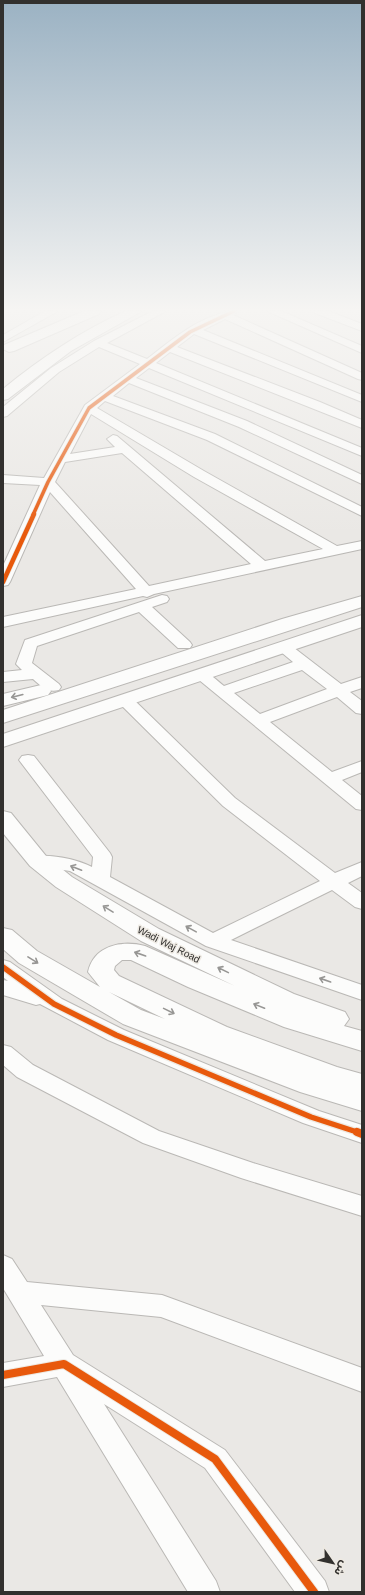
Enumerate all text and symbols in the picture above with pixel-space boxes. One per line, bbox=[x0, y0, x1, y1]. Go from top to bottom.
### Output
one-way arrow bbox=[11, 693, 24, 701]
one-way arrow bbox=[71, 863, 83, 871]
one-way arrow bbox=[102, 905, 114, 913]
street label: Wadi Waj Road bbox=[136, 924, 202, 965]
one-way arrow bbox=[185, 925, 197, 932]
one-way arrow bbox=[133, 950, 146, 957]
one-way arrow bbox=[28, 956, 39, 965]
one-way arrow bbox=[217, 966, 229, 973]
one-way arrow bbox=[319, 976, 332, 983]
one-way arrow bbox=[253, 1002, 265, 1010]
one-way arrow bbox=[163, 1008, 175, 1015]
north arrow bbox=[313, 1543, 353, 1583]
text: ش bbox=[331, 1558, 350, 1578]

